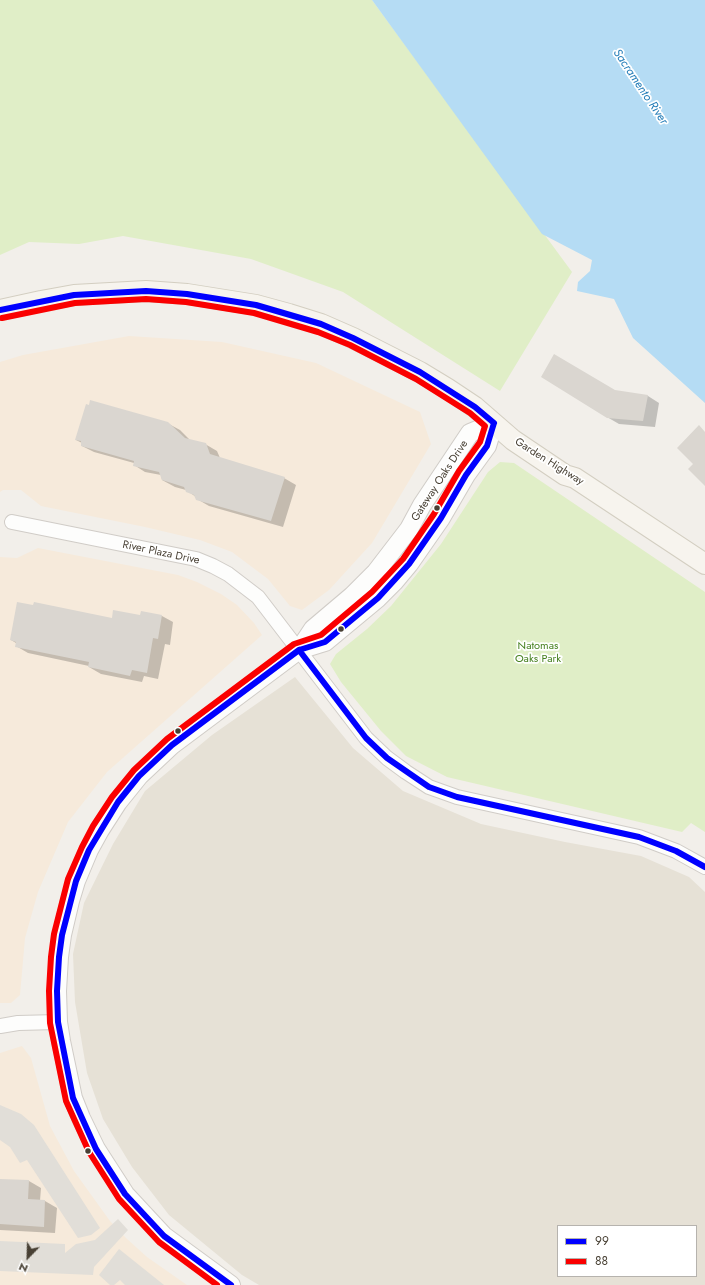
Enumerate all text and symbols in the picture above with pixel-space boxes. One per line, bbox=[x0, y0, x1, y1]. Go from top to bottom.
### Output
water label: Sacramento River bbox=[610, 47, 670, 127]
street label: Garden Highway bbox=[512, 436, 586, 488]
street label: Gateway Oaks Drive bbox=[409, 438, 471, 524]
unlabelled marker bbox=[432, 503, 442, 513]
street label: River Plaza Drive bbox=[121, 538, 201, 568]
unlabelled marker bbox=[336, 624, 346, 634]
park label: Natomas Oaks Park bbox=[515, 639, 561, 665]
unlabelled marker bbox=[173, 726, 183, 736]
unlabelled marker bbox=[83, 1146, 93, 1156]
legend bbox=[557, 1225, 697, 1277]
text: 99 bbox=[595, 1232, 609, 1250]
north arrow bbox=[8, 1237, 48, 1277]
text: 88 bbox=[595, 1252, 608, 1270]
text: N bbox=[16, 1259, 30, 1277]

